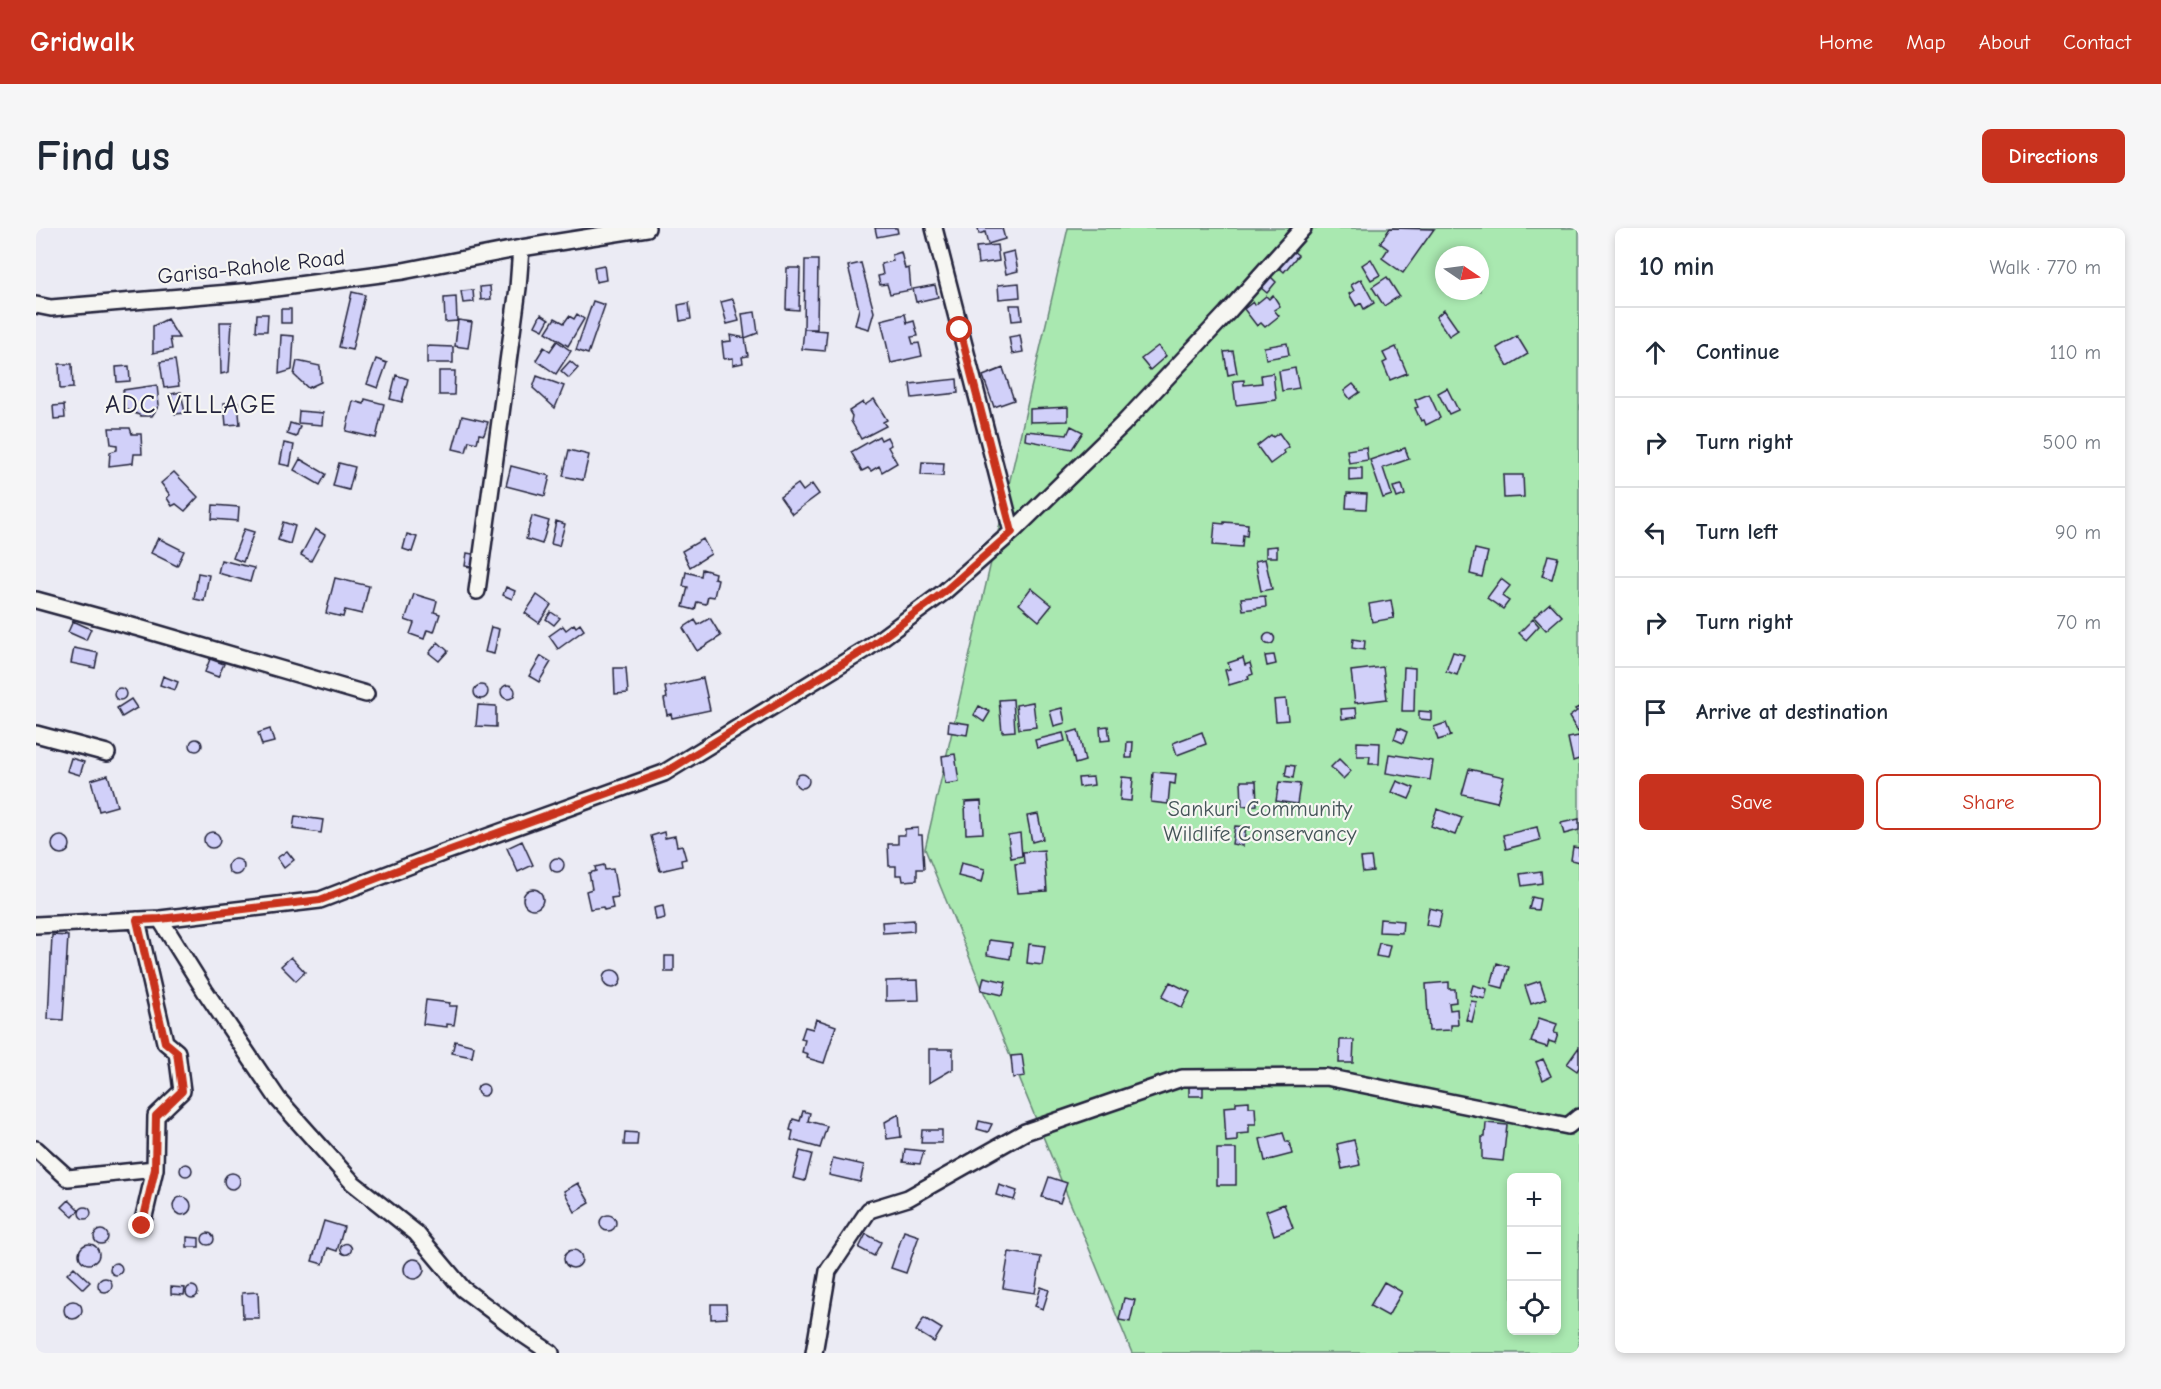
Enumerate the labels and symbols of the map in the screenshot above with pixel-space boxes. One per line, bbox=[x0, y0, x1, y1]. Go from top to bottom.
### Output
street label: Garisa-Rahole Road bbox=[156, 244, 346, 290]
north arrow bbox=[1435, 246, 1489, 300]
route start bbox=[946, 316, 972, 342]
district label: ADC VILLAGE bbox=[105, 390, 277, 420]
park label: Sankuri Community Wildlife Conservancy bbox=[1163, 796, 1357, 847]
route end bbox=[128, 1212, 154, 1238]

